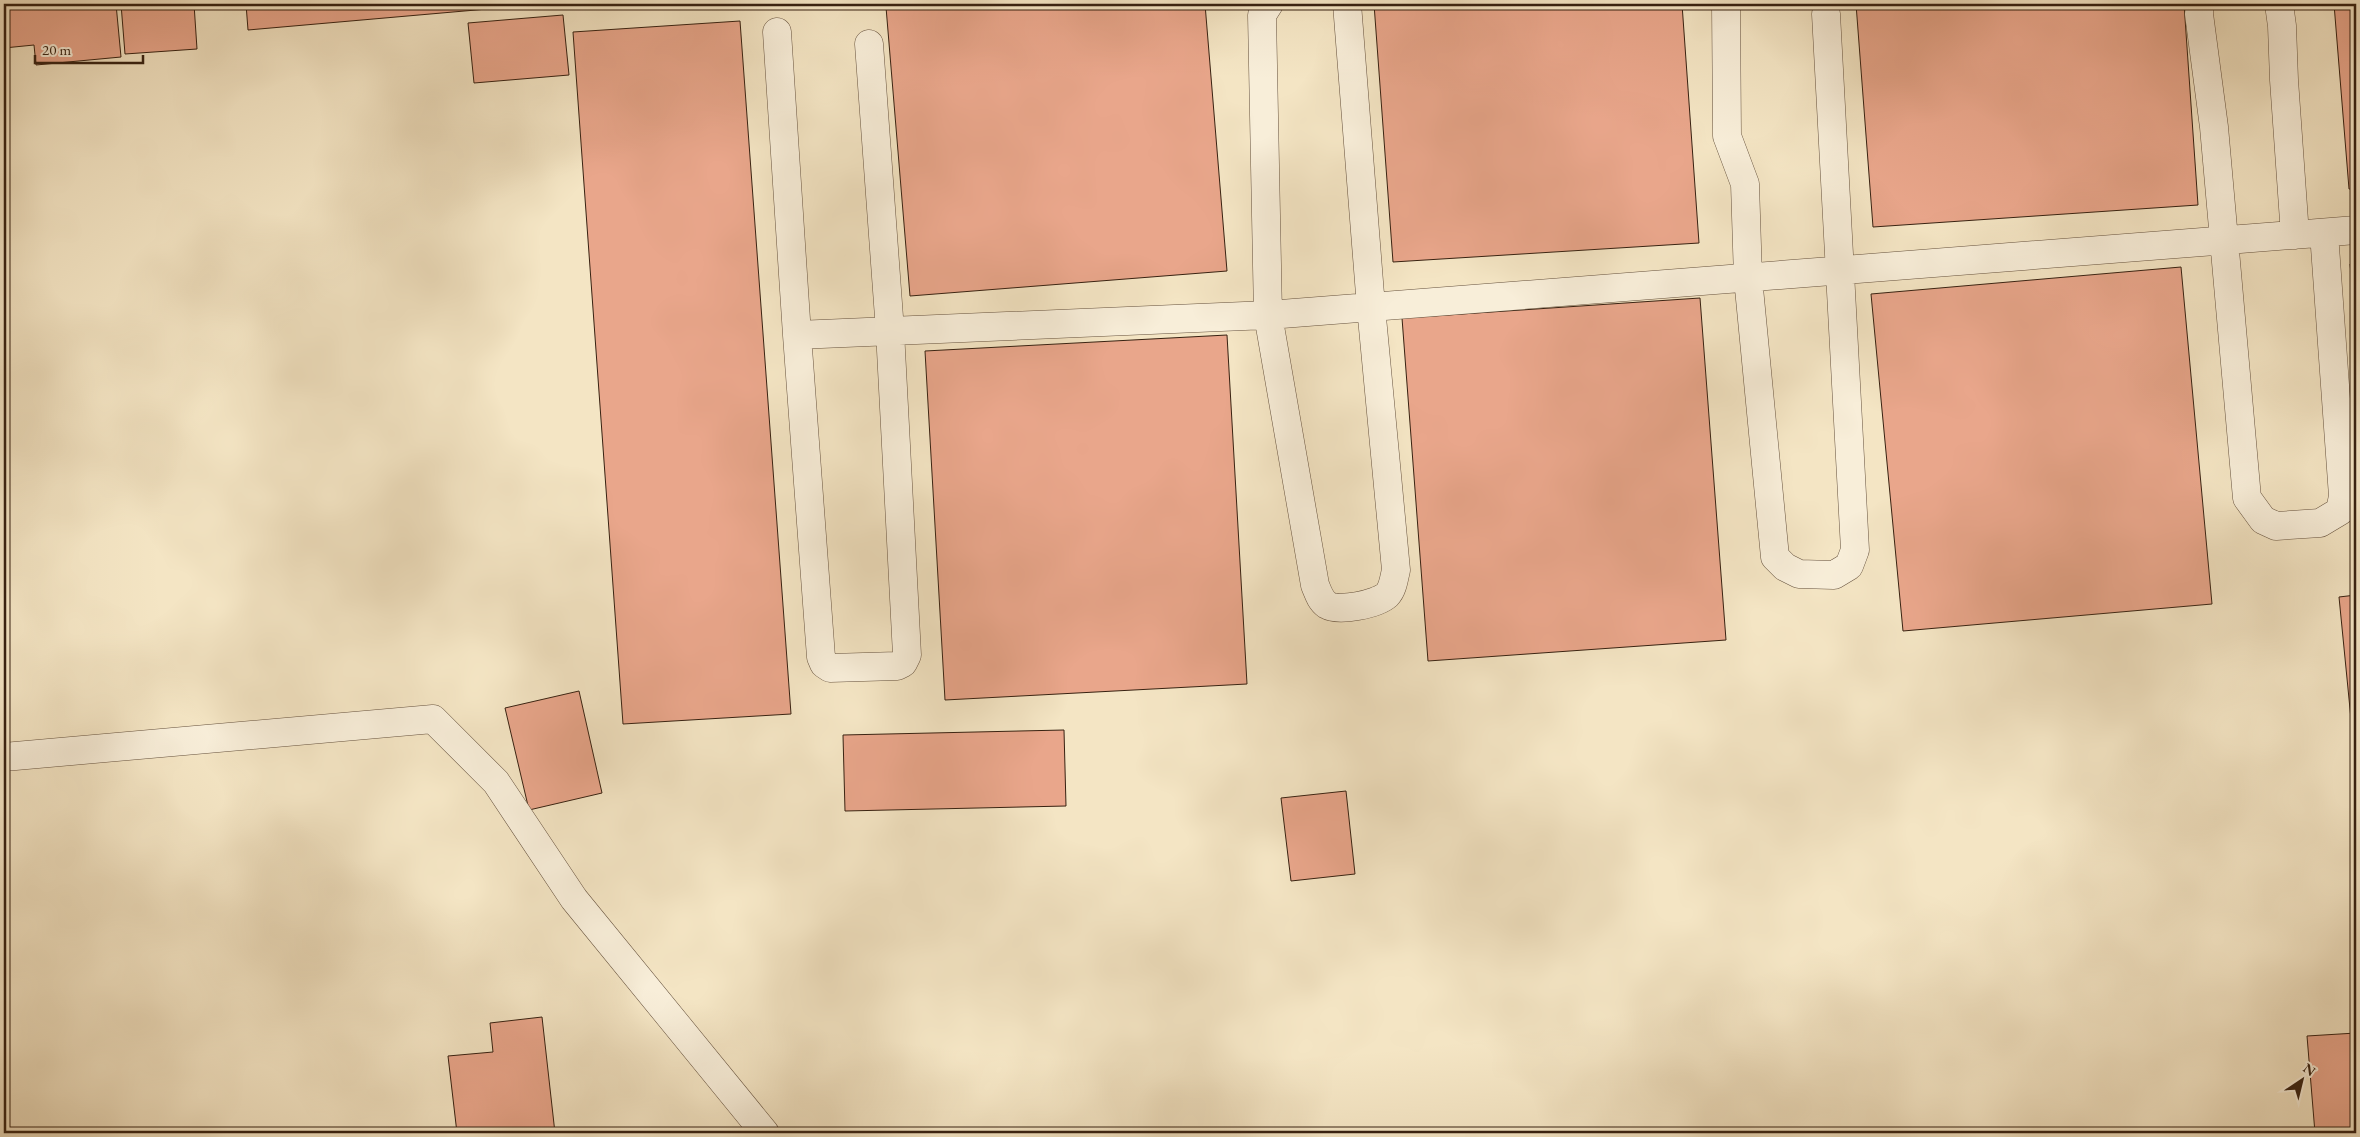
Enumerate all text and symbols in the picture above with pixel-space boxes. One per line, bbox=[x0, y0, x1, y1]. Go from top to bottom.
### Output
scale bar bbox=[35, 32, 142, 64]
text: 20 m bbox=[42, 40, 71, 59]
north arrow bbox=[2278, 1054, 2328, 1104]
text: N bbox=[2300, 1059, 2320, 1080]

